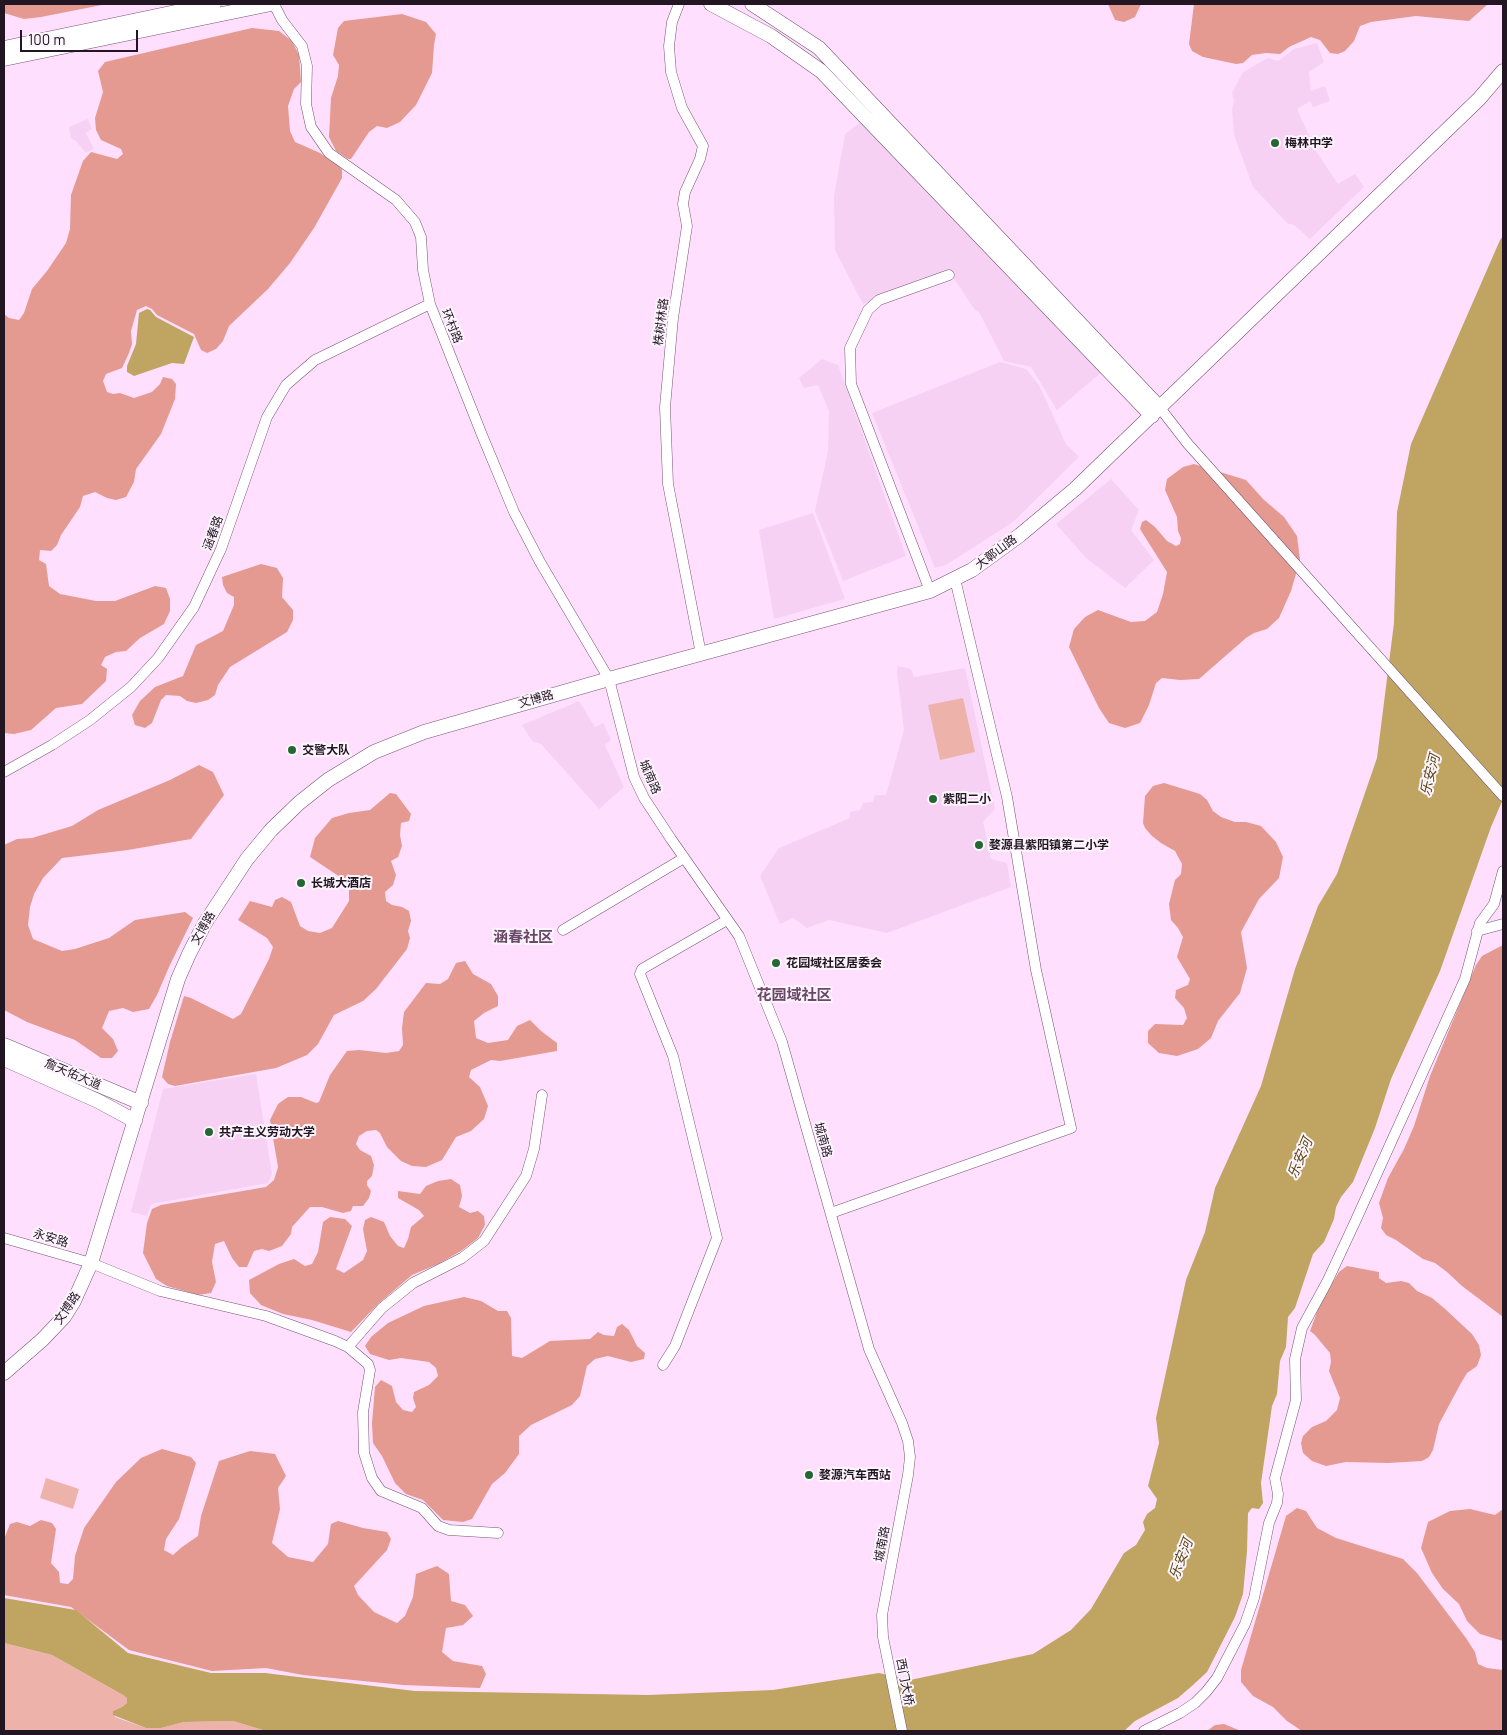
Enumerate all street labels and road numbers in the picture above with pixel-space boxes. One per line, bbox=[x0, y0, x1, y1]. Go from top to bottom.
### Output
street label: 株树林路 bbox=[651, 297, 671, 347]
street label: 环村路 bbox=[439, 307, 465, 345]
street label: 涵春路 bbox=[200, 514, 226, 552]
street label: 大鄣山路 bbox=[972, 532, 1020, 572]
street label: 文博路 bbox=[517, 687, 555, 711]
street label: 城南路 bbox=[636, 758, 664, 796]
street label: 文博路 bbox=[188, 909, 218, 947]
street label: 詹天佑大道 bbox=[43, 1056, 103, 1092]
street label: 城南路 bbox=[811, 1121, 835, 1159]
street label: 永安路 bbox=[32, 1226, 70, 1250]
street label: 文博路 bbox=[51, 1289, 83, 1327]
street label: 城南路 bbox=[871, 1525, 893, 1563]
street label: 西门大桥 bbox=[893, 1657, 917, 1707]

